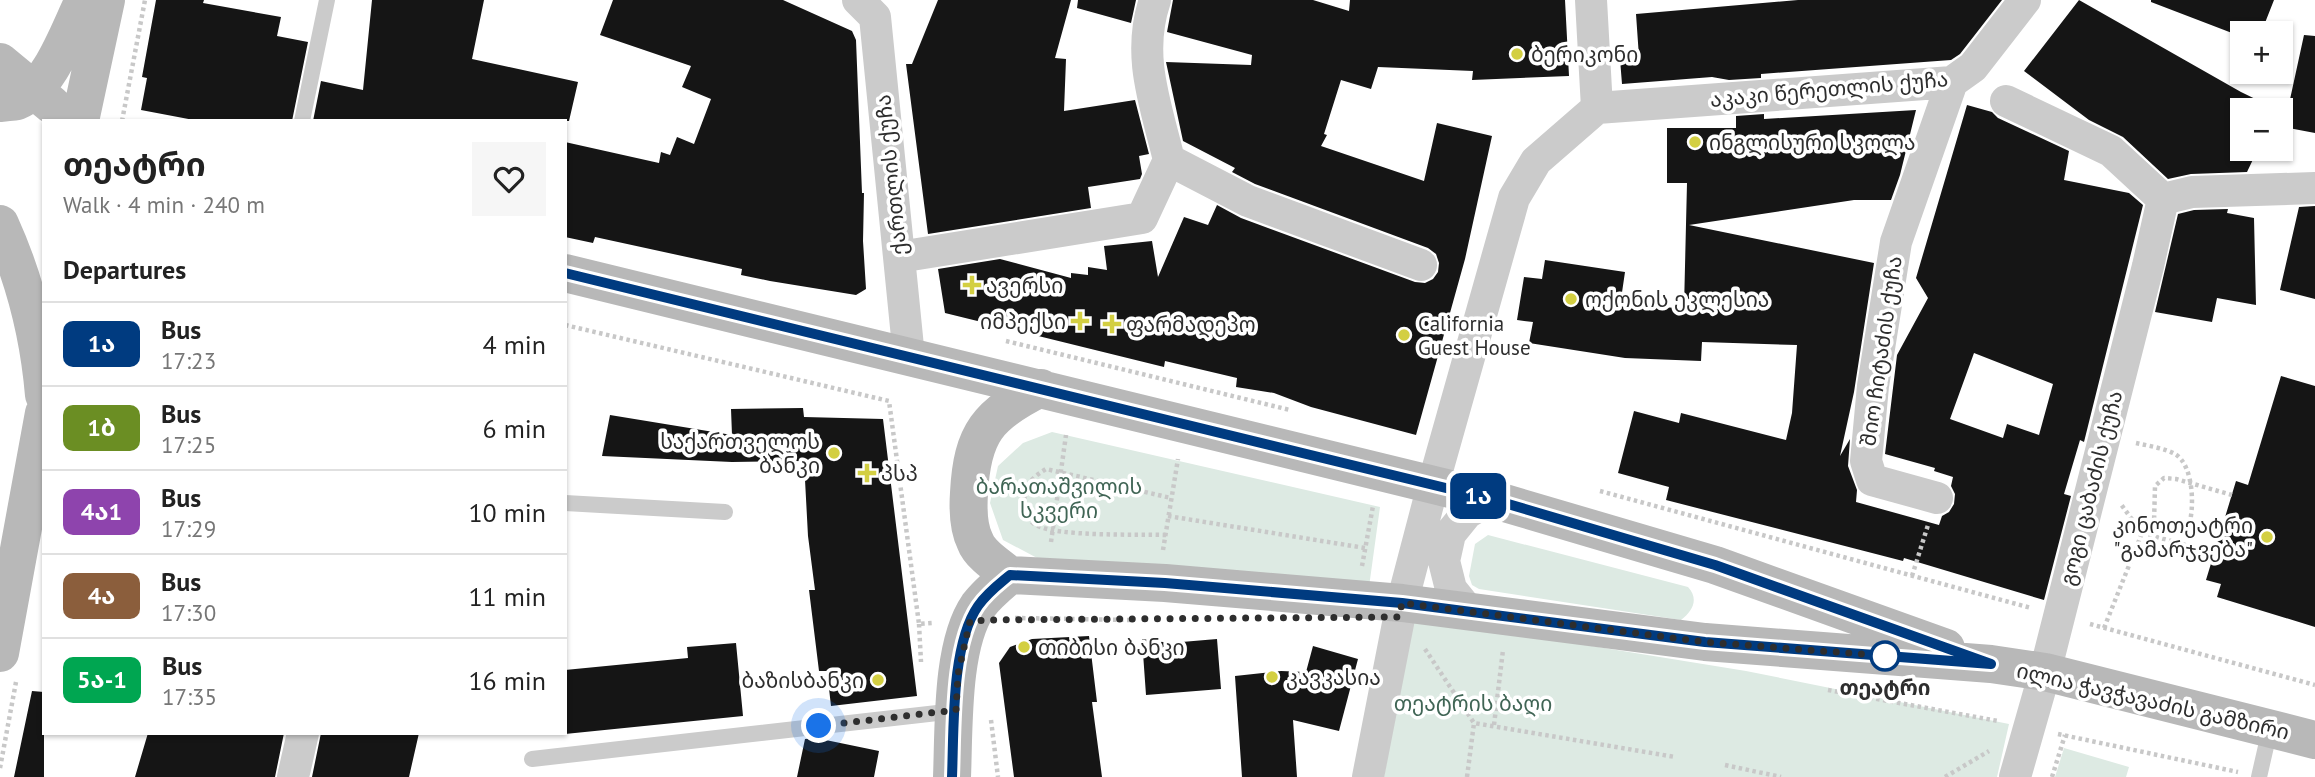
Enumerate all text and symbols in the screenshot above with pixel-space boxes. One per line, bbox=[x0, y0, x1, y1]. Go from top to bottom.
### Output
map controls bbox=[2230, 21, 2293, 161]
button: + bbox=[2230, 21, 2293, 84]
place label: ბერიკონი bbox=[1531, 41, 1638, 68]
marker: ბერიკონი bbox=[1509, 46, 1525, 62]
street label: აკაკი წერეთლის ქუჩა bbox=[1709, 65, 1949, 113]
street label: ქართლის ქუჩა bbox=[869, 93, 913, 257]
button: − bbox=[2230, 98, 2293, 161]
place label: ინგლისური სკოლა bbox=[1709, 129, 1916, 156]
marker: ინგლისური სკოლა bbox=[1687, 134, 1703, 150]
text: თეატრი bbox=[63, 142, 206, 185]
button: heart bbox=[472, 142, 546, 216]
text: Walk · 4 min · 240 m bbox=[63, 190, 265, 219]
text: Departures bbox=[63, 253, 186, 286]
street label: შიო ჩიტაძის ქუჩა bbox=[1854, 254, 1908, 448]
place label: ავერსი bbox=[986, 272, 1063, 299]
marker: ავერსი bbox=[964, 277, 980, 293]
place label: ოქონის ეკლესია bbox=[1585, 286, 1769, 313]
marker: ოქონის ეკლესია bbox=[1563, 291, 1579, 307]
place label: იმპექსი bbox=[980, 308, 1066, 335]
place label: California Guest House bbox=[1418, 310, 1531, 361]
place label: ფარმადეპო bbox=[1126, 311, 1256, 338]
text: Bus bbox=[161, 313, 201, 346]
marker: იმპექსი bbox=[1072, 313, 1088, 329]
marker: ფარმადეპო bbox=[1104, 316, 1120, 332]
marker: California Guest House bbox=[1396, 327, 1412, 343]
text: 1ა bbox=[88, 328, 115, 359]
text: 4 min bbox=[483, 328, 546, 361]
text: 17:23 bbox=[161, 346, 216, 375]
street label: გოგი ცაბაძის ქუჩა bbox=[2054, 388, 2128, 588]
text: Bus bbox=[161, 397, 201, 430]
text: 1ბ bbox=[87, 412, 116, 443]
text: 6 min bbox=[483, 412, 546, 445]
place label: საქართველოს ბანკი bbox=[660, 428, 820, 479]
text: 17:25 bbox=[161, 430, 216, 459]
marker: საქართველოს ბანკი bbox=[826, 445, 842, 461]
place label: პსპ bbox=[881, 460, 918, 487]
marker: პსპ bbox=[859, 465, 875, 481]
park label: ბარათაშვილის სკვერი bbox=[976, 473, 1142, 524]
line badge: 1ა bbox=[1446, 473, 1510, 519]
text: 1ა bbox=[1464, 480, 1492, 511]
text: Bus bbox=[161, 481, 201, 514]
text: 4ა1 bbox=[81, 496, 122, 527]
text: 10 min bbox=[468, 496, 546, 529]
place label: კინოთეატრი "გამარჯვება" bbox=[2112, 512, 2253, 563]
text: 17:29 bbox=[161, 514, 216, 543]
marker: კინოთეატრი "გამარჯვება" bbox=[2259, 529, 2275, 545]
text: Bus bbox=[161, 565, 201, 598]
text: 4ა bbox=[88, 580, 115, 611]
text: 11 min bbox=[468, 580, 546, 613]
text: 17:30 bbox=[161, 598, 216, 627]
place label: თიბისი ბანკი bbox=[1038, 634, 1185, 661]
marker: თიბისი ბანკი bbox=[1016, 639, 1032, 655]
marker: თეატრი bbox=[1870, 641, 1900, 671]
text: Bus bbox=[162, 649, 202, 682]
street label: ილია ჭავჭავაძის გამზირი bbox=[2014, 656, 2292, 746]
text: 5ა-1 bbox=[77, 664, 127, 695]
text: 16 min bbox=[468, 664, 546, 697]
place label: კავკასია bbox=[1286, 664, 1381, 691]
place label: ბაზისბანკი bbox=[742, 667, 864, 694]
marker: კავკასია bbox=[1264, 669, 1280, 685]
marker: ბაზისბანკი bbox=[870, 672, 886, 688]
place label: თეატრი bbox=[1840, 674, 1930, 701]
text: 17:35 bbox=[162, 682, 217, 711]
park label: თეატრის ბაღი bbox=[1394, 690, 1552, 717]
your location bbox=[801, 708, 836, 743]

